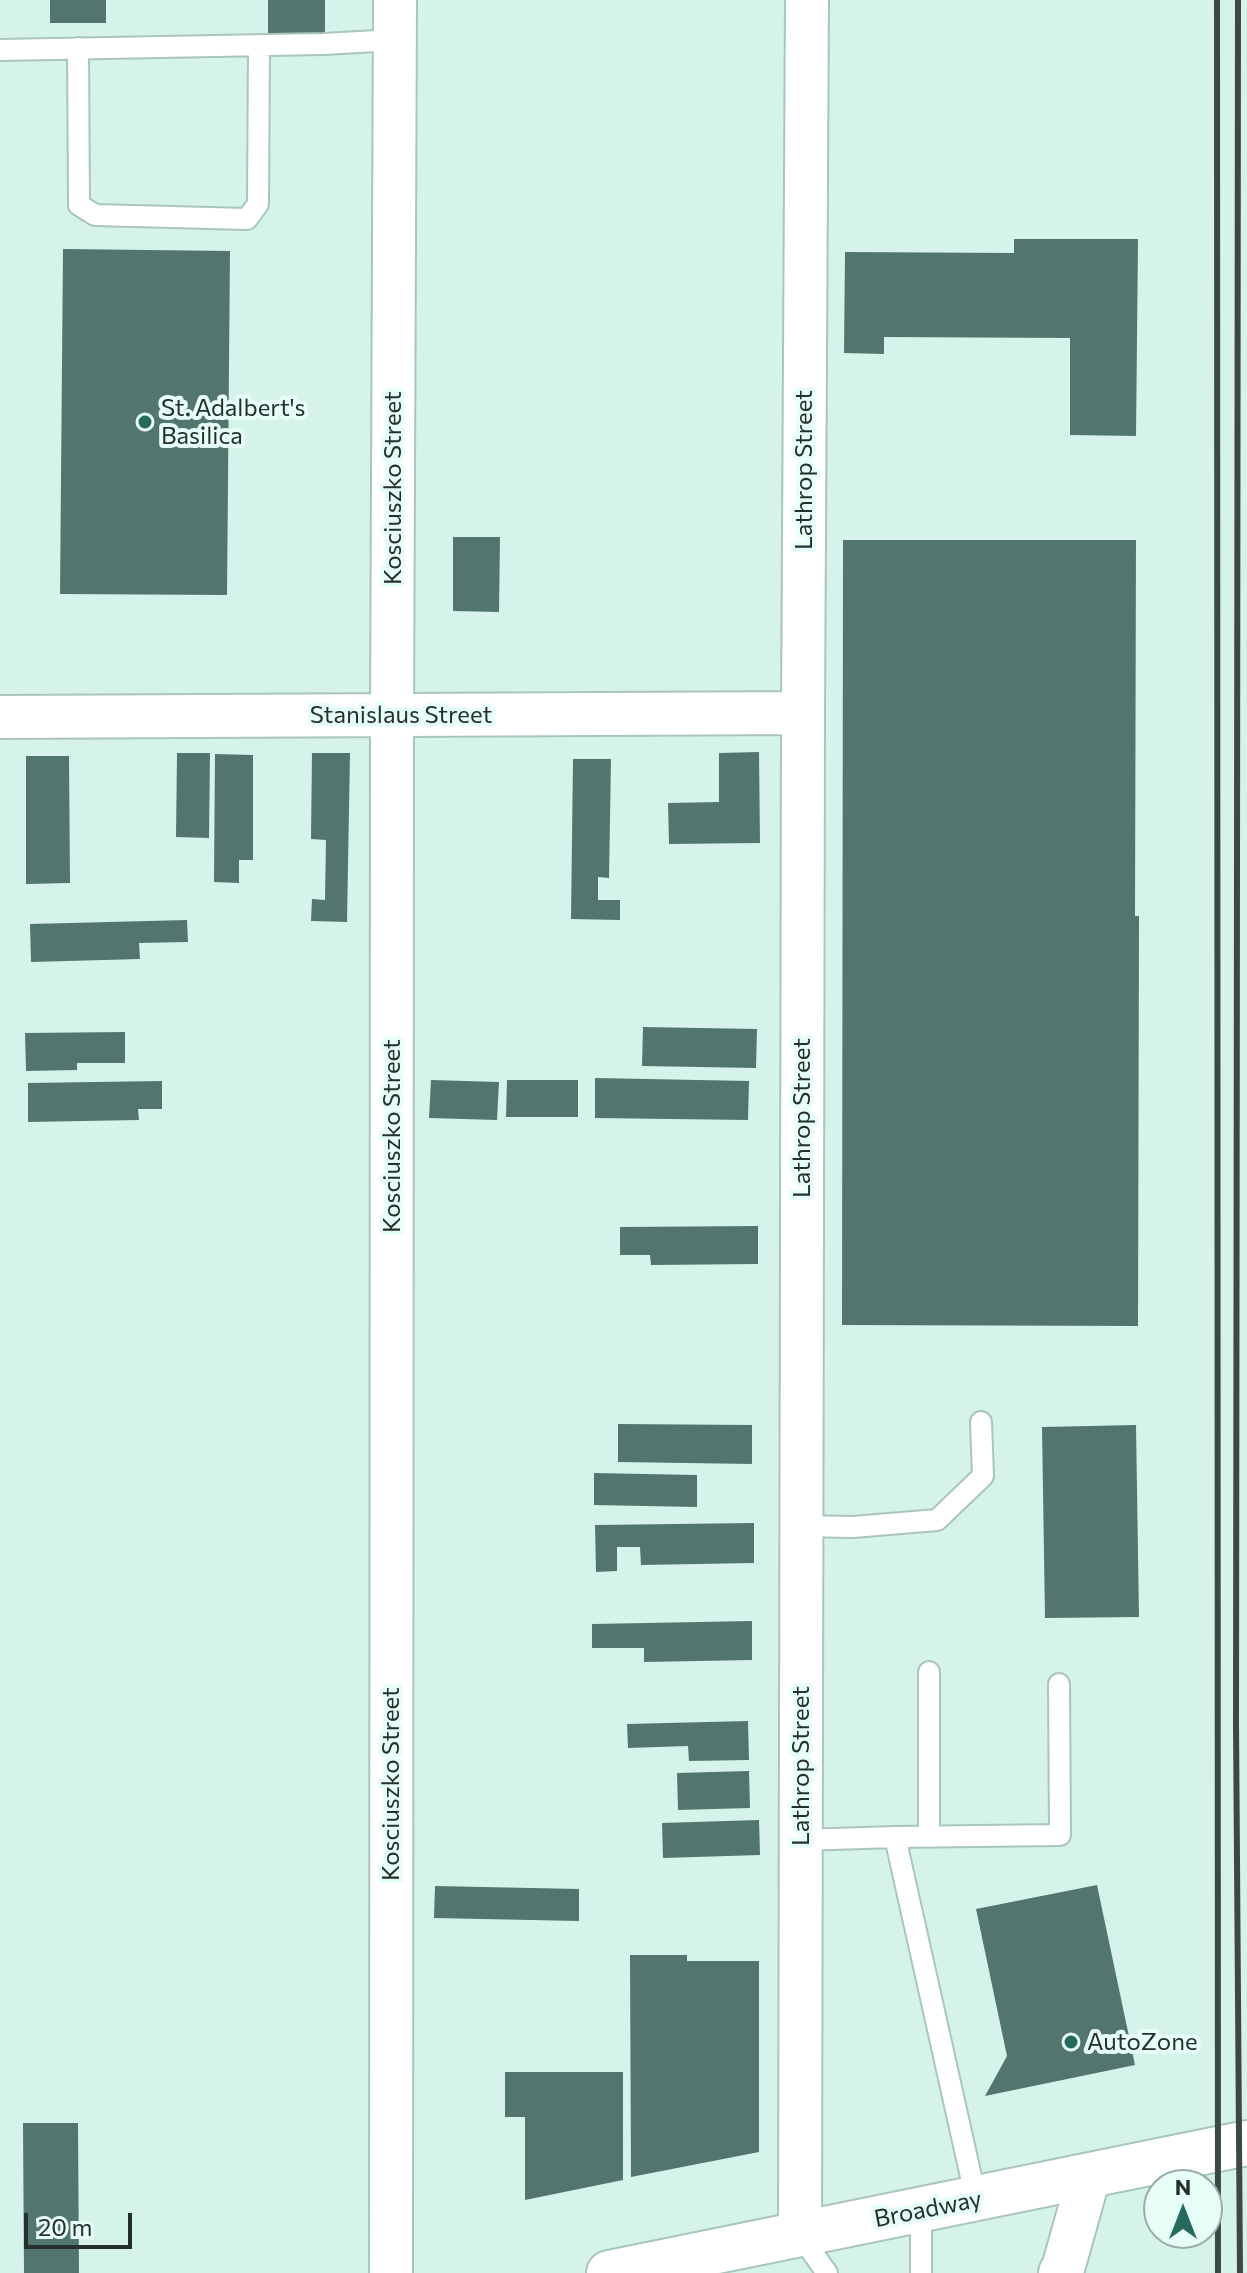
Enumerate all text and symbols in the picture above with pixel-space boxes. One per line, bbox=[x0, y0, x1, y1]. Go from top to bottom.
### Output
street label: Lathrop Street bbox=[790, 390, 818, 550]
street label: Kosciuszko Street bbox=[379, 391, 407, 585]
place label: St. Adalbert's Basilica bbox=[161, 394, 306, 450]
marker: St. Adalbert's Basilica bbox=[136, 413, 154, 431]
street label: Stanislaus Street bbox=[310, 701, 492, 729]
street label: Lathrop Street bbox=[788, 1038, 816, 1198]
street label: Kosciuszko Street bbox=[378, 1039, 406, 1233]
street label: Lathrop Street bbox=[787, 1686, 815, 1846]
street label: Kosciuszko Street bbox=[377, 1687, 405, 1881]
place label: AutoZone bbox=[1087, 2028, 1198, 2056]
marker: AutoZone bbox=[1062, 2033, 1080, 2051]
north arrow bbox=[1143, 2169, 1223, 2249]
text: N bbox=[1175, 2173, 1191, 2200]
street label: Broadway bbox=[872, 2184, 984, 2234]
scale bar bbox=[28, 2197, 136, 2247]
text: 20 m bbox=[38, 2212, 92, 2241]

